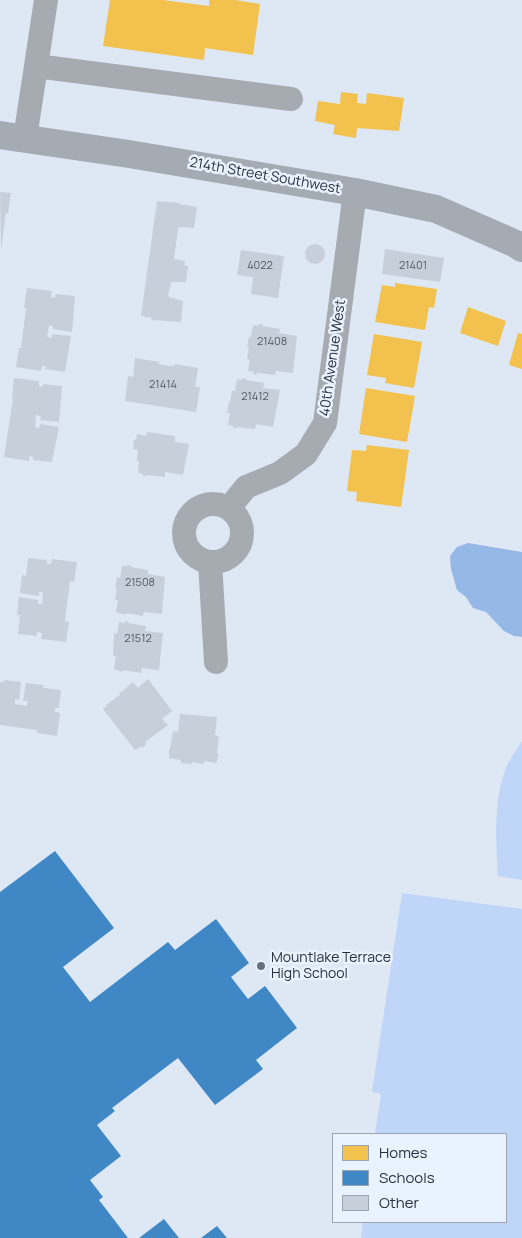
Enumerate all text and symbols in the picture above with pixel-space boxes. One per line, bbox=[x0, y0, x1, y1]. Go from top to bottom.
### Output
street label: 214th Street Southwest bbox=[188, 154, 342, 198]
house number: 4022 bbox=[247, 259, 273, 273]
house number: 21401 bbox=[399, 259, 427, 273]
street label: 40th Avenue West bbox=[316, 299, 350, 417]
house number: 21408 bbox=[257, 335, 287, 349]
house number: 21414 bbox=[149, 378, 177, 392]
house number: 21412 bbox=[241, 390, 269, 404]
house number: 21508 bbox=[125, 576, 155, 590]
house number: 21512 bbox=[124, 632, 152, 646]
place label: Mountlake Terrace High School bbox=[271, 950, 391, 982]
marker: Mountlake Terrace High School bbox=[255, 960, 267, 972]
legend bbox=[332, 1133, 507, 1223]
text: Homes bbox=[379, 1142, 427, 1163]
text: Schools bbox=[379, 1167, 435, 1188]
text: Other bbox=[379, 1192, 419, 1213]

